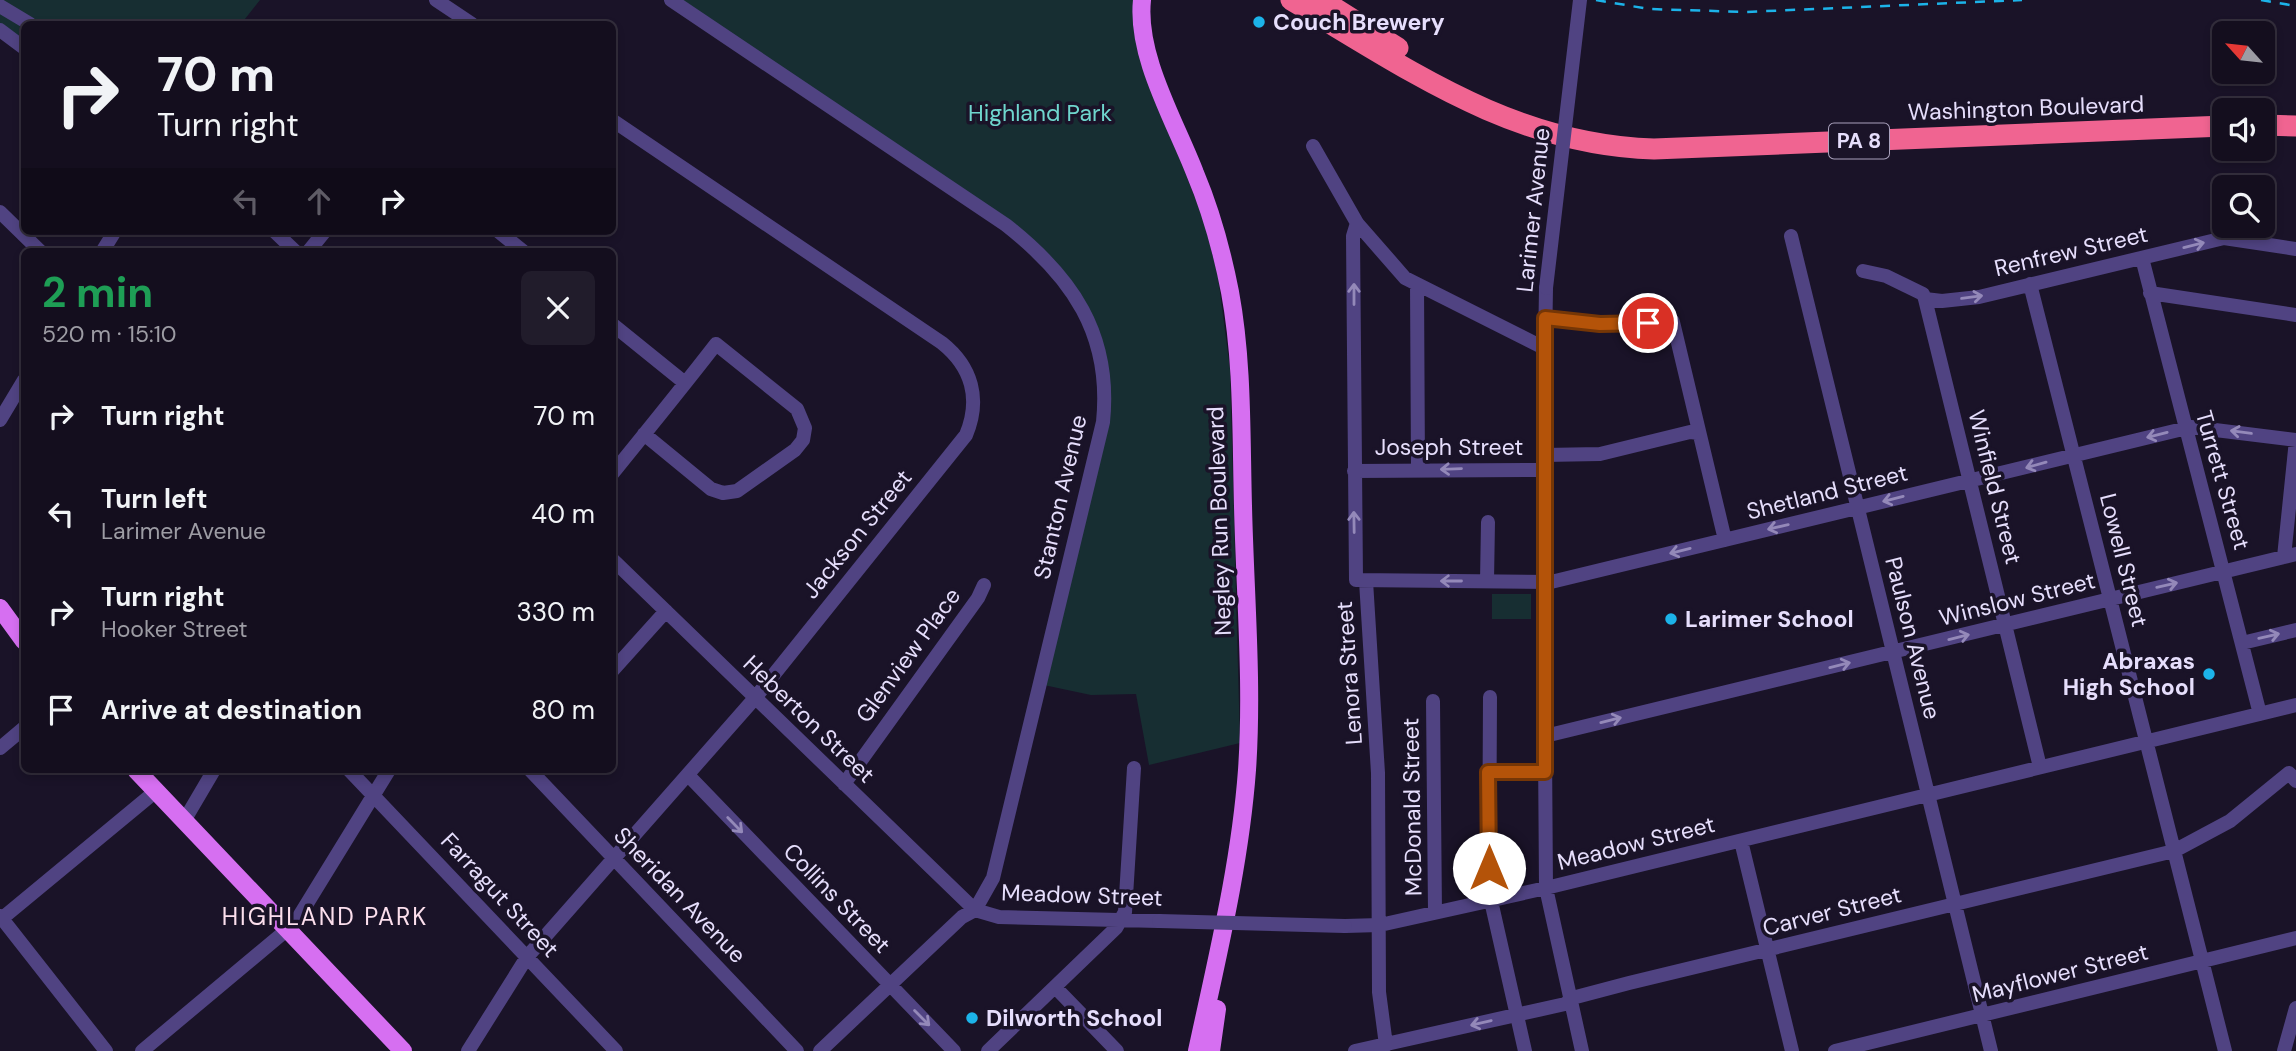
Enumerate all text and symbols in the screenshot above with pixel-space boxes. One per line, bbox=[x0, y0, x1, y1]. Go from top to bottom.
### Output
place label: Couch Brewery bbox=[1273, 7, 1445, 37]
marker: Couch Brewery bbox=[1251, 14, 1267, 30]
north arrow bbox=[2212, 21, 2275, 84]
map controls bbox=[2212, 21, 2275, 238]
text: 70 m bbox=[157, 42, 275, 106]
icon: right bbox=[42, 49, 133, 140]
street label: Washington Boulevard bbox=[1907, 89, 2145, 127]
park label: Highland Park bbox=[968, 98, 1112, 128]
button: sound bbox=[2212, 98, 2275, 161]
text: Turn right bbox=[157, 104, 299, 146]
road number: PA 8 bbox=[1829, 124, 1889, 158]
street label: Larimer Avenue bbox=[1509, 126, 1557, 294]
button: search bbox=[2212, 175, 2275, 238]
icon: left bbox=[227, 182, 265, 220]
icon: ahead bbox=[300, 182, 338, 220]
icon: right bbox=[373, 182, 411, 220]
street label: Renfrew Street bbox=[1991, 219, 2151, 283]
one-way arrow bbox=[2182, 238, 2205, 251]
text: 2 min bbox=[42, 265, 153, 320]
button: close bbox=[521, 271, 595, 345]
one-way arrow bbox=[1347, 283, 1360, 306]
one-way arrow bbox=[1960, 290, 1983, 303]
pin bbox=[1618, 293, 1678, 353]
icon: arrive bbox=[1629, 304, 1667, 342]
text: 520 m · 15:10 bbox=[42, 319, 177, 349]
icon: right bbox=[42, 397, 80, 435]
text: Turn right bbox=[101, 399, 225, 433]
text: 70 m bbox=[534, 399, 595, 433]
street label: Negley Run Boulevard bbox=[1200, 406, 1238, 636]
street label: Winfield Street bbox=[1961, 407, 2029, 567]
street label: Turrett Street bbox=[2189, 407, 2257, 553]
street label: Stanton Avenue bbox=[1027, 412, 1093, 582]
one-way arrow bbox=[2230, 426, 2253, 439]
one-way arrow bbox=[2146, 429, 2169, 443]
street label: Joseph Street bbox=[1375, 432, 1523, 462]
street label: Shetland Street bbox=[1743, 458, 1911, 526]
one-way arrow bbox=[2025, 459, 2048, 472]
street label: Jackson Street bbox=[796, 463, 918, 605]
one-way arrow bbox=[1439, 463, 1462, 476]
text: Turn left bbox=[101, 482, 208, 516]
street label: Lowell Street bbox=[2093, 490, 2155, 630]
one-way arrow bbox=[1882, 493, 1905, 506]
icon: left bbox=[42, 495, 80, 533]
text: 40 m bbox=[531, 497, 595, 531]
one-way arrow bbox=[1347, 510, 1361, 533]
text: Larimer Avenue bbox=[101, 516, 266, 546]
one-way arrow bbox=[1767, 521, 1790, 534]
one-way arrow bbox=[1669, 545, 1692, 558]
street label: Paulson Avenue bbox=[1878, 554, 1948, 722]
street label: Winslow Street bbox=[1936, 565, 2098, 633]
one-way arrow bbox=[1440, 574, 1463, 588]
one-way arrow bbox=[2156, 578, 2178, 591]
text: Turn right bbox=[101, 580, 225, 614]
street label: Glenview Place bbox=[849, 582, 967, 728]
icon: right bbox=[42, 593, 80, 631]
text: 330 m bbox=[516, 595, 595, 629]
street label: Lenora Street bbox=[1329, 600, 1369, 746]
place label: Larimer School bbox=[1685, 604, 1854, 634]
marker: Larimer School bbox=[1663, 611, 1679, 627]
text: Hooker Street bbox=[101, 614, 248, 644]
one-way arrow bbox=[1947, 629, 1970, 643]
one-way arrow bbox=[2257, 629, 2280, 642]
place label: Abraxas High School bbox=[2063, 646, 2195, 702]
street label: Heberton Street bbox=[737, 649, 881, 789]
one-way arrow bbox=[1828, 658, 1851, 671]
marker: Abraxas High School bbox=[2201, 666, 2217, 682]
icon: arrive bbox=[42, 691, 80, 729]
text: Arrive at destination bbox=[101, 693, 362, 727]
text: 80 m bbox=[531, 693, 595, 727]
one-way arrow bbox=[1599, 713, 1622, 727]
street label: McDonald Street bbox=[1395, 717, 1429, 897]
street label: Meadow Street bbox=[1554, 809, 1718, 877]
one-way arrow bbox=[726, 816, 743, 833]
street label: Sheridan Avenue bbox=[607, 821, 753, 969]
street label: Farragut Street bbox=[435, 826, 565, 964]
position arrow bbox=[1452, 831, 1526, 905]
street label: Collins Street bbox=[777, 837, 897, 959]
street label: Meadow Street bbox=[1001, 877, 1163, 913]
street label: Carver Street bbox=[1760, 879, 1904, 943]
district label: HIGHLAND PARK bbox=[222, 901, 428, 932]
street label: Mayflower Street bbox=[1969, 937, 2151, 1009]
place label: Dilworth School bbox=[986, 1003, 1162, 1033]
one-way arrow bbox=[913, 1009, 930, 1026]
marker: Dilworth School bbox=[964, 1010, 980, 1026]
one-way arrow bbox=[1470, 1017, 1493, 1030]

